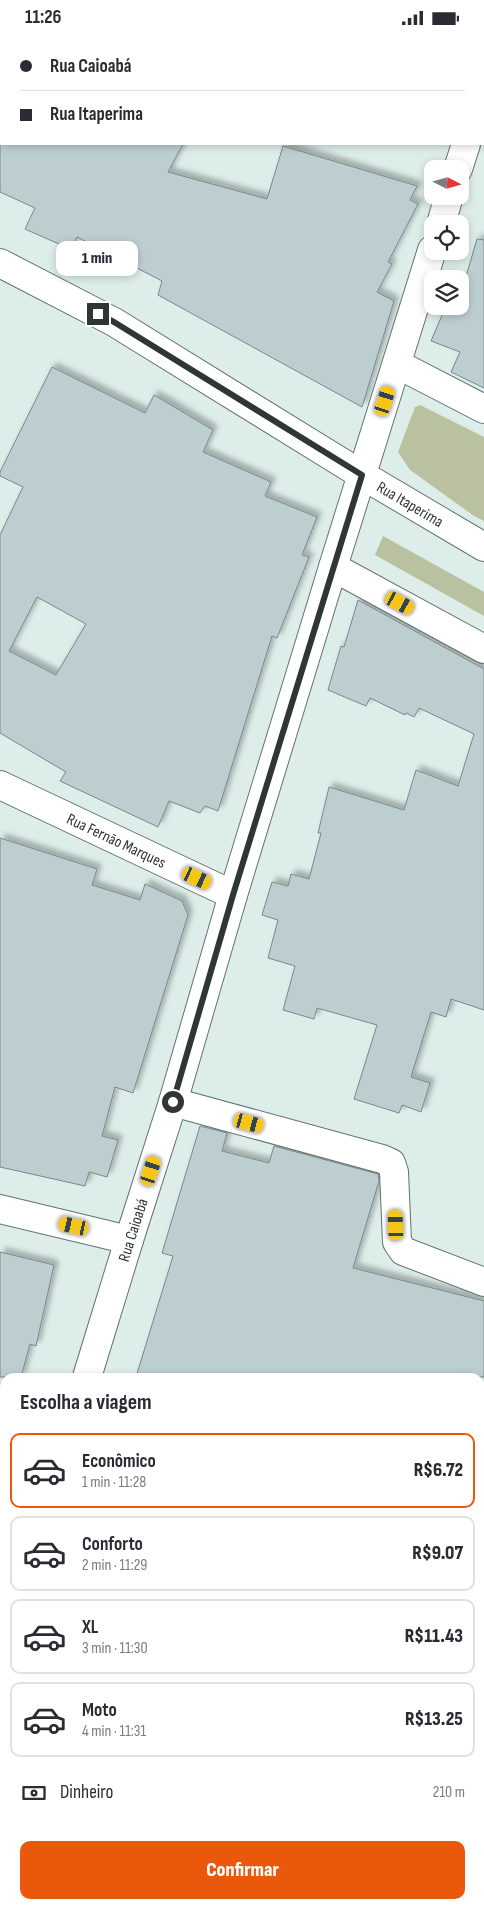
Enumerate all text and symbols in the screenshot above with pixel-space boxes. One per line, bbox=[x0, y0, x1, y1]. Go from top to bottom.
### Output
text: 11:26 bbox=[25, 6, 61, 29]
text: Rua Caioabá bbox=[50, 55, 132, 78]
text: Rua Itaperima bbox=[50, 103, 143, 126]
north arrow bbox=[424, 160, 469, 205]
map controls bbox=[424, 160, 469, 315]
button: locate bbox=[424, 215, 469, 260]
callout: 1 min bbox=[57, 241, 139, 277]
text: 1 min bbox=[82, 249, 112, 268]
button: layers bbox=[424, 270, 469, 315]
route end bbox=[87, 303, 109, 325]
car bbox=[373, 384, 396, 418]
street label: Rua Itaperima bbox=[373, 478, 446, 532]
car bbox=[383, 589, 416, 617]
street label: Rua Fernão Marques bbox=[63, 810, 169, 873]
car bbox=[180, 865, 213, 891]
route start bbox=[162, 1091, 184, 1113]
car bbox=[232, 1112, 265, 1134]
car bbox=[139, 1154, 162, 1188]
street label: Rua Caioabá bbox=[115, 1196, 153, 1264]
car bbox=[387, 1210, 404, 1240]
car bbox=[57, 1215, 90, 1237]
text: Escolha a viagem bbox=[20, 1389, 152, 1416]
icon: car bbox=[22, 1448, 67, 1493]
text: Econômico bbox=[82, 1450, 156, 1473]
text: R$6.72 bbox=[414, 1459, 463, 1482]
text: 1 min · 11:28 bbox=[82, 1473, 146, 1492]
icon: car bbox=[22, 1531, 67, 1576]
text: Conforto bbox=[82, 1533, 143, 1556]
text: R$9.07 bbox=[412, 1542, 463, 1565]
text: 2 min · 11:29 bbox=[82, 1556, 147, 1575]
icon: car bbox=[22, 1614, 67, 1659]
text: XL bbox=[82, 1616, 98, 1639]
text: R$11.43 bbox=[405, 1625, 463, 1648]
text: 3 min · 11:30 bbox=[82, 1639, 148, 1658]
icon: car bbox=[22, 1697, 67, 1742]
text: Moto bbox=[82, 1699, 117, 1722]
text: R$13.25 bbox=[405, 1708, 463, 1731]
text: 4 min · 11:31 bbox=[82, 1722, 146, 1741]
icon: cash bbox=[20, 1779, 48, 1807]
text: Dinheiro bbox=[60, 1781, 113, 1804]
text: 210 m bbox=[433, 1783, 465, 1802]
button: Confirmar bbox=[20, 1841, 465, 1899]

